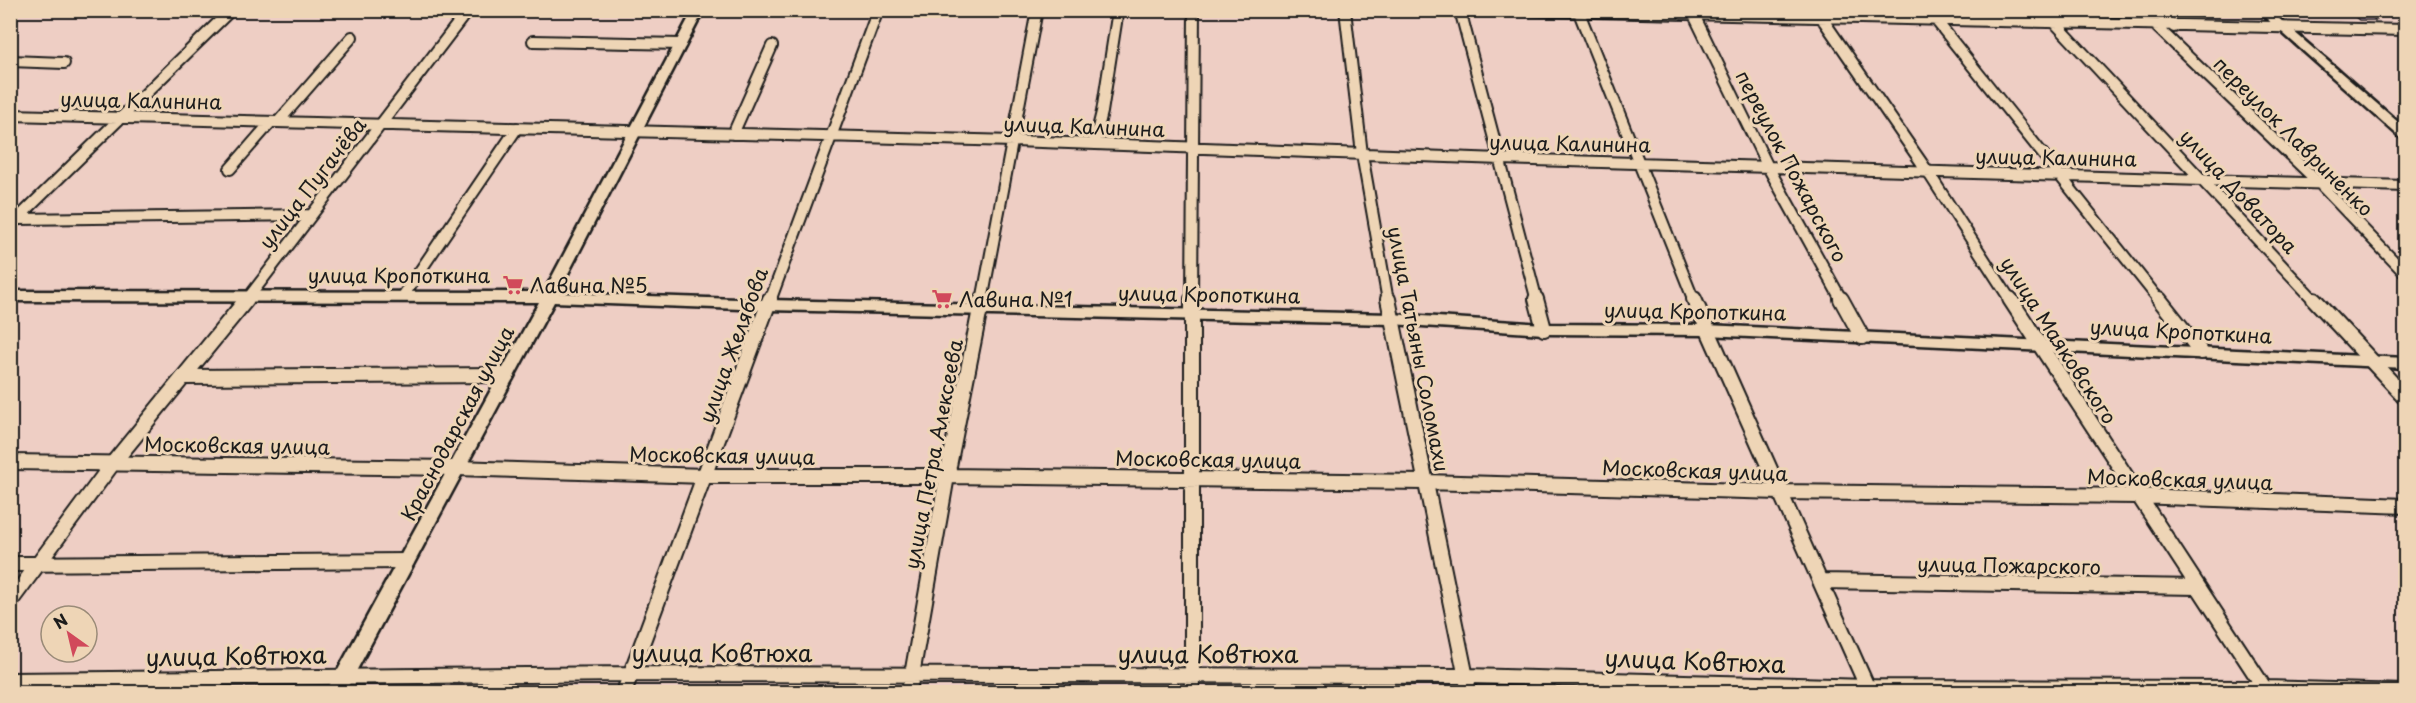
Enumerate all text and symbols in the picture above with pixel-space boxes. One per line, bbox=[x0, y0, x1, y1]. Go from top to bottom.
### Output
street label: переулок Лавриненко bbox=[2207, 49, 2381, 223]
street label: переулок Пожарского bbox=[1729, 65, 1855, 267]
street label: улица Калинина bbox=[60, 84, 222, 116]
street label: улица Калинина bbox=[1003, 108, 1166, 144]
street label: улица Пугачёва bbox=[251, 110, 373, 255]
street label: улица Доватора bbox=[2173, 122, 2305, 261]
street label: улица Калинина bbox=[1489, 127, 1651, 159]
street label: улица Калинина bbox=[1975, 141, 2137, 173]
street label: улица Татьяны Соломахи bbox=[1380, 224, 1458, 474]
street label: улица Маяковского bbox=[1993, 250, 2125, 430]
street label: улица Кропоткина bbox=[308, 260, 491, 290]
street label: улица Желябова bbox=[691, 263, 775, 427]
place label: Лавина №5 bbox=[530, 270, 648, 300]
supermarket icon: Лавина №5 bbox=[501, 273, 525, 297]
street label: улица Кропоткина bbox=[1118, 277, 1301, 311]
place label: Лавина №1 bbox=[959, 284, 1073, 314]
supermarket icon: Лавина №1 bbox=[930, 287, 954, 311]
street label: улица Кропоткина bbox=[1604, 294, 1787, 328]
street label: улица Кропоткина bbox=[2089, 311, 2273, 351]
street label: Краснодарская улица bbox=[393, 320, 521, 526]
street label: улица Петра Алексеева bbox=[896, 336, 970, 572]
street label: Московская улица bbox=[144, 428, 331, 462]
street label: Московская улица bbox=[629, 438, 816, 472]
street label: Московская улица bbox=[1115, 442, 1302, 476]
street label: Московская улица bbox=[1602, 452, 1789, 488]
street label: Московская улица bbox=[2087, 461, 2274, 497]
street label: улица Пожарского bbox=[1917, 548, 2101, 582]
north arrow bbox=[39, 604, 99, 664]
text: N bbox=[48, 607, 72, 634]
street label: улица Ковтюха bbox=[631, 634, 813, 670]
street label: улица Ковтюха bbox=[145, 635, 327, 675]
street label: улица Ковтюха bbox=[1117, 635, 1299, 671]
street label: улица Ковтюха bbox=[1604, 639, 1786, 681]

